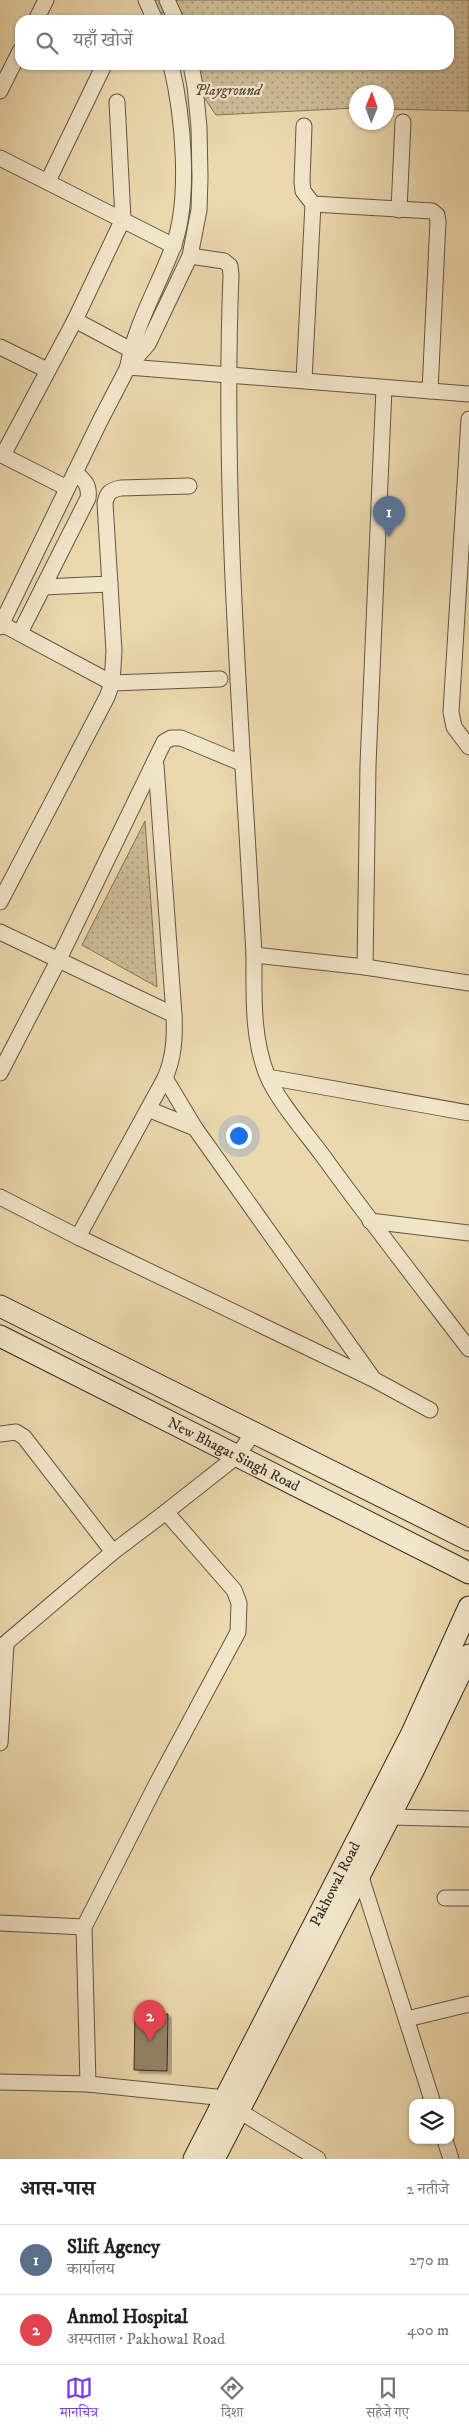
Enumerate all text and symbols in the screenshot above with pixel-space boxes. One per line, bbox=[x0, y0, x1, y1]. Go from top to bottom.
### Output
search box bbox=[15, 15, 454, 70]
icon: search bbox=[33, 29, 61, 57]
text: यहाँ खोजें bbox=[73, 29, 133, 52]
park label: Playground bbox=[195, 81, 264, 100]
north arrow bbox=[349, 85, 394, 130]
pin: 1 bbox=[373, 496, 405, 537]
your location bbox=[226, 1123, 252, 1149]
street label: New Bhagat Singh Road bbox=[165, 1413, 304, 1496]
street label: Pakhowal Road bbox=[305, 1838, 365, 1929]
pin: 2 bbox=[134, 2000, 166, 2041]
map controls bbox=[409, 2099, 454, 2144]
button: layers bbox=[409, 2099, 454, 2144]
text: आस-पास bbox=[20, 2176, 95, 2202]
text: 2 नतीजे bbox=[406, 2179, 449, 2199]
text: Slift Agency bbox=[67, 2236, 160, 2259]
text: 1 bbox=[33, 2250, 39, 2270]
text: 270 m bbox=[409, 2250, 449, 2270]
text: कार्यालय bbox=[67, 2259, 115, 2279]
text: Anmol Hospital bbox=[67, 2306, 188, 2329]
text: 2 bbox=[32, 2320, 40, 2340]
text: 400 m bbox=[407, 2320, 449, 2340]
text: अस्पताल · Pakhowal Road bbox=[67, 2329, 225, 2349]
tab: मानचित्र bbox=[60, 2374, 98, 2426]
tab: दिशा bbox=[218, 2374, 246, 2426]
tab: सहेजे गए bbox=[366, 2374, 409, 2426]

